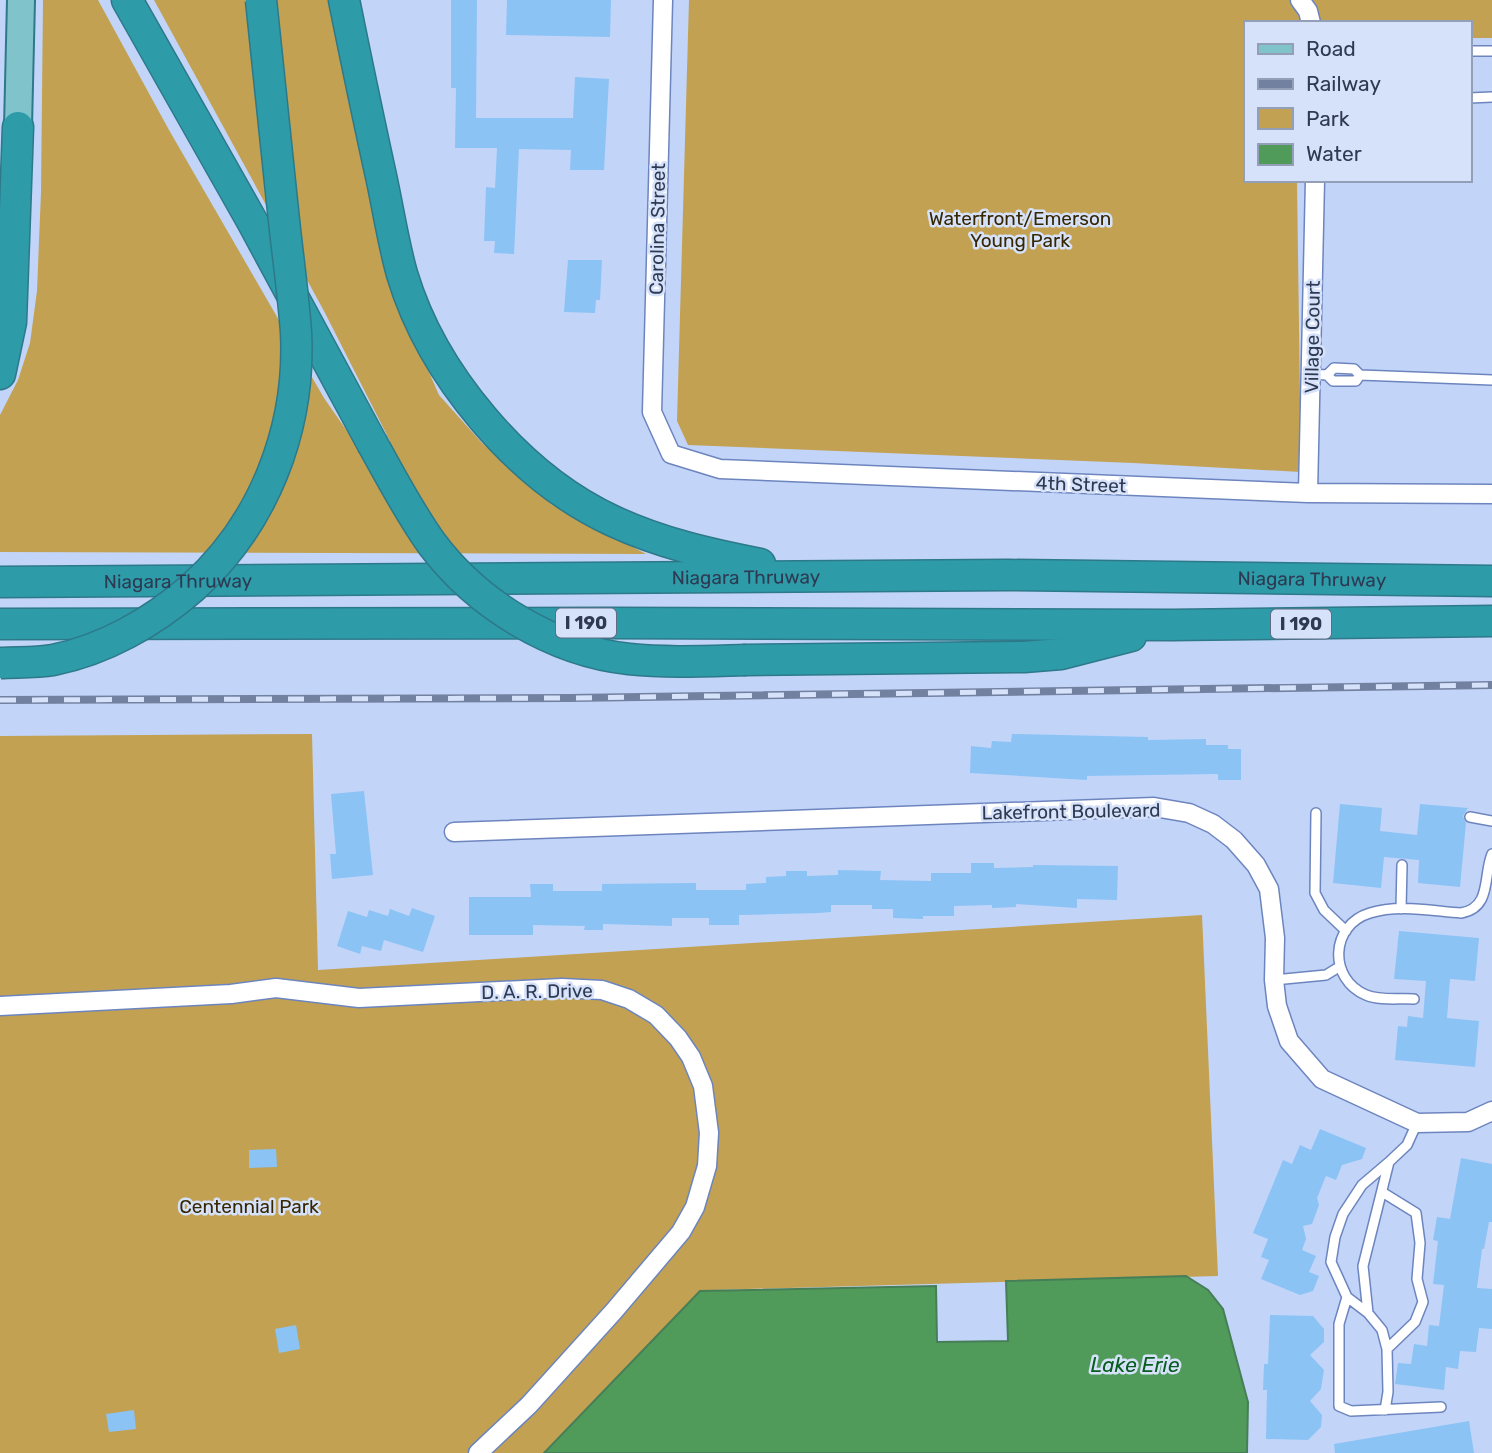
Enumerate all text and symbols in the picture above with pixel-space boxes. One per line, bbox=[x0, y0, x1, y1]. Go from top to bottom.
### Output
legend bbox=[1244, 21, 1471, 182]
text: Road bbox=[1306, 36, 1356, 61]
text: Railway bbox=[1306, 71, 1381, 96]
text: Park bbox=[1306, 106, 1350, 131]
text: Water bbox=[1306, 141, 1362, 166]
street label: Carolina Street bbox=[645, 162, 670, 295]
park label: Waterfront/Emerson Young Park bbox=[929, 207, 1111, 252]
street label: Village Court bbox=[1300, 280, 1325, 394]
street label: 4th Street bbox=[1035, 471, 1127, 498]
street label: Niagara Thruway bbox=[672, 565, 820, 589]
street label: Niagara Thruway bbox=[1238, 567, 1386, 592]
street label: Niagara Thruway bbox=[104, 569, 252, 593]
road number: I 190 bbox=[556, 608, 616, 638]
road number: I 190 bbox=[1271, 610, 1331, 638]
street label: Lakefront Boulevard bbox=[981, 798, 1161, 825]
street label: D. A. R. Drive bbox=[481, 979, 593, 1004]
park label: Centennial Park bbox=[179, 1195, 319, 1218]
water label: Lake Erie bbox=[1091, 1352, 1180, 1377]

